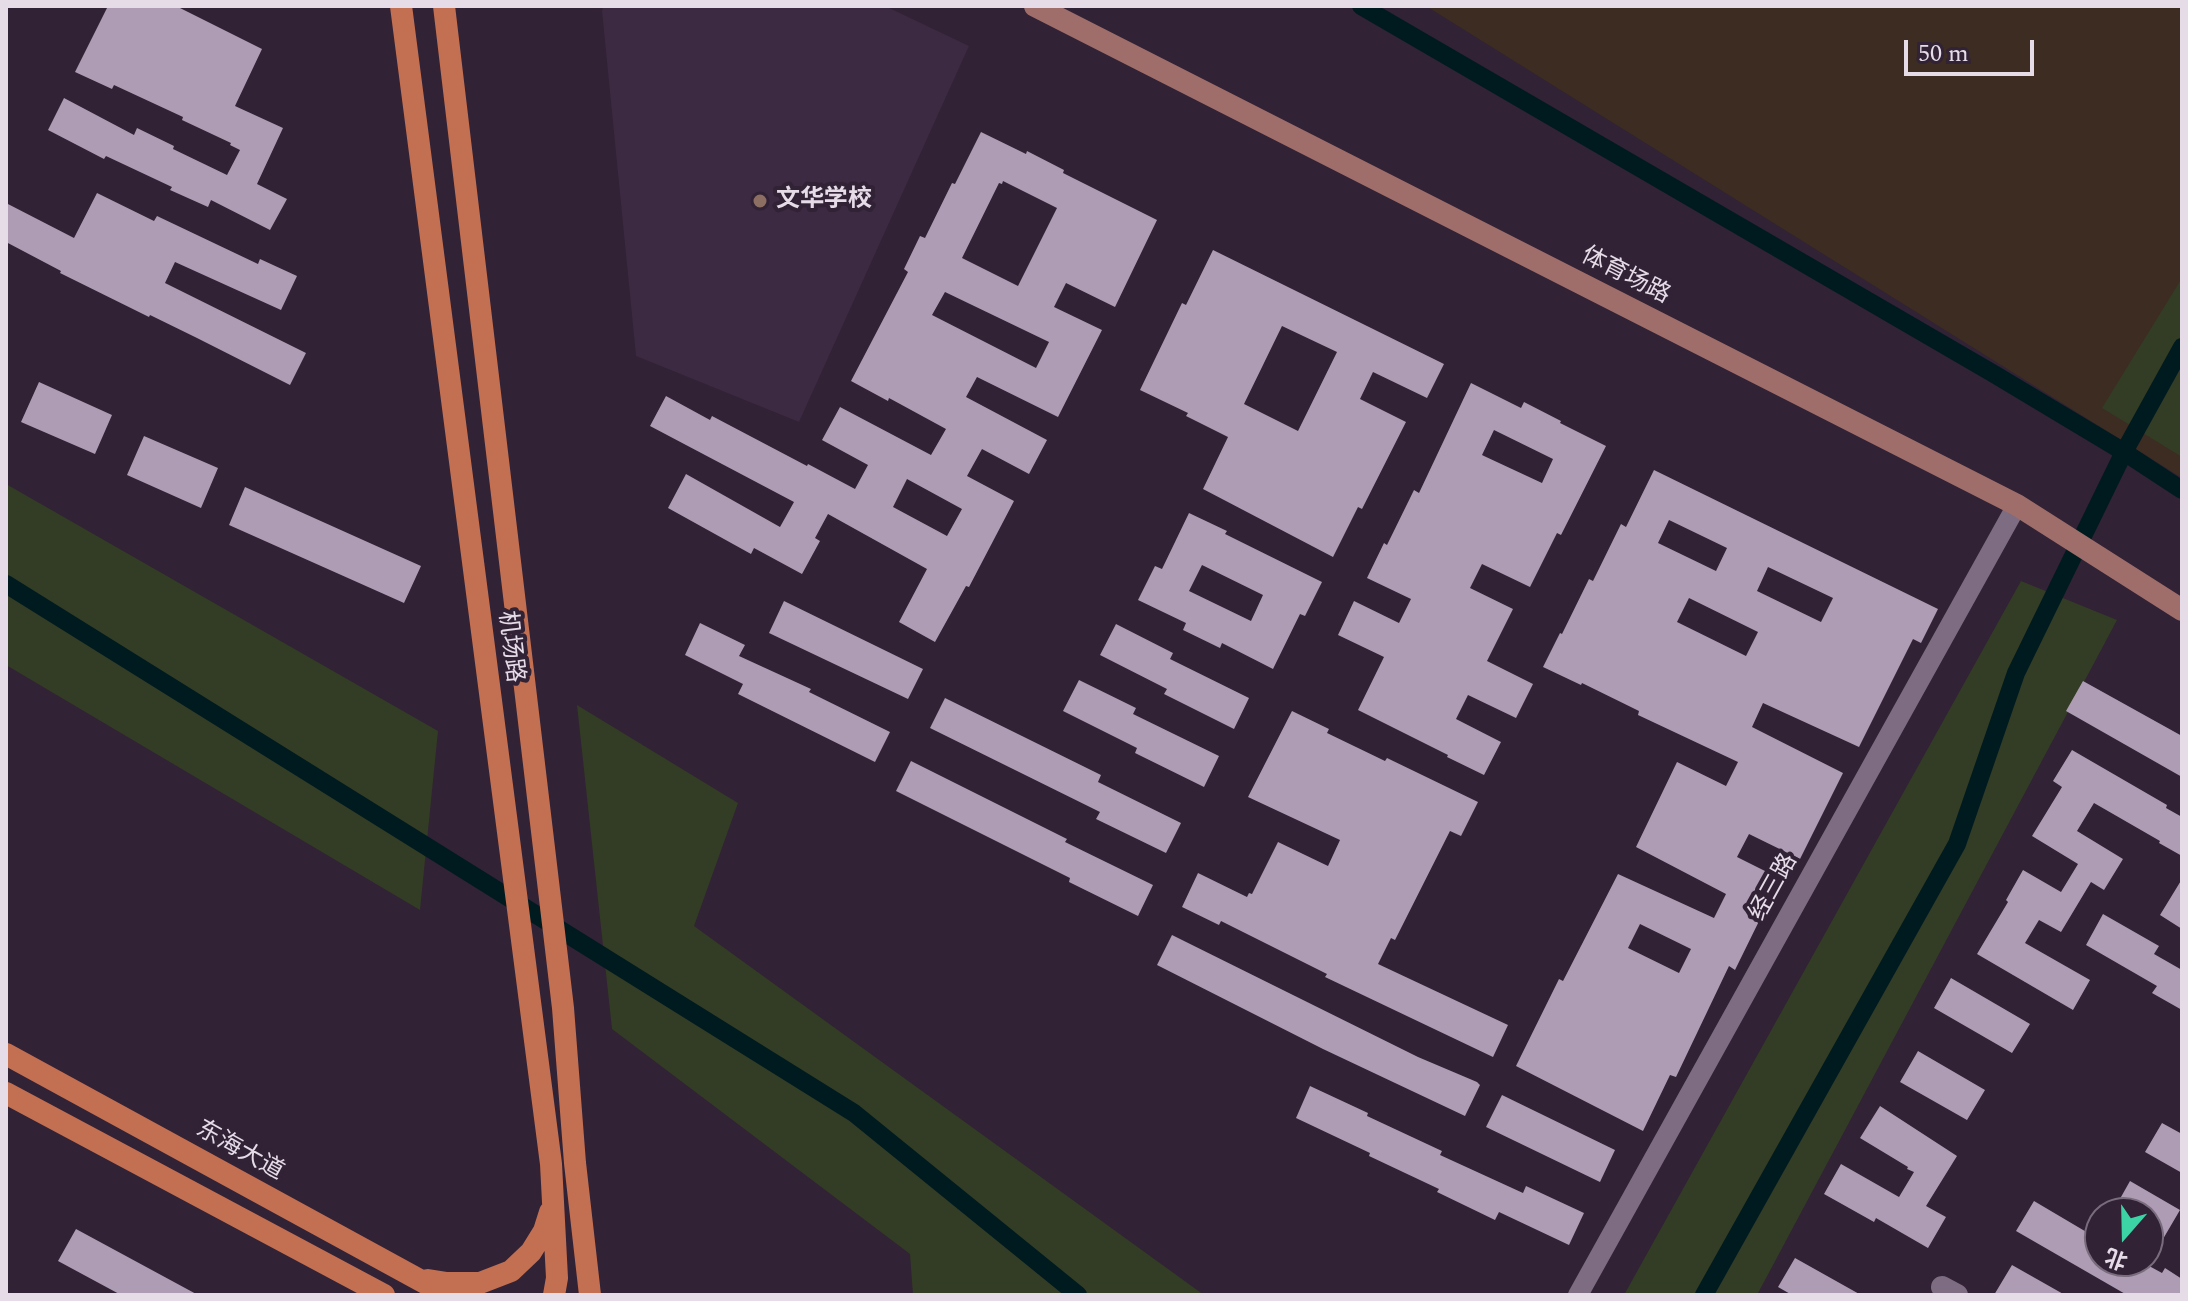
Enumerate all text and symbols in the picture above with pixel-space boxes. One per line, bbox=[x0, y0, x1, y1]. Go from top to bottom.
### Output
scale bar bbox=[1908, 24, 2038, 74]
text: 50 m bbox=[1918, 36, 1969, 72]
place label: 文华学校 bbox=[776, 187, 872, 215]
marker: 文华学校 bbox=[751, 192, 769, 210]
street label: 体育场路 bbox=[1576, 242, 1674, 312]
street label: 机场路 bbox=[490, 610, 528, 684]
street label: 经三路 bbox=[1745, 850, 1805, 926]
street label: 东海大道 bbox=[190, 1116, 288, 1188]
north arrow bbox=[2084, 1197, 2164, 1277]
text: 北 bbox=[2100, 1239, 2132, 1277]

